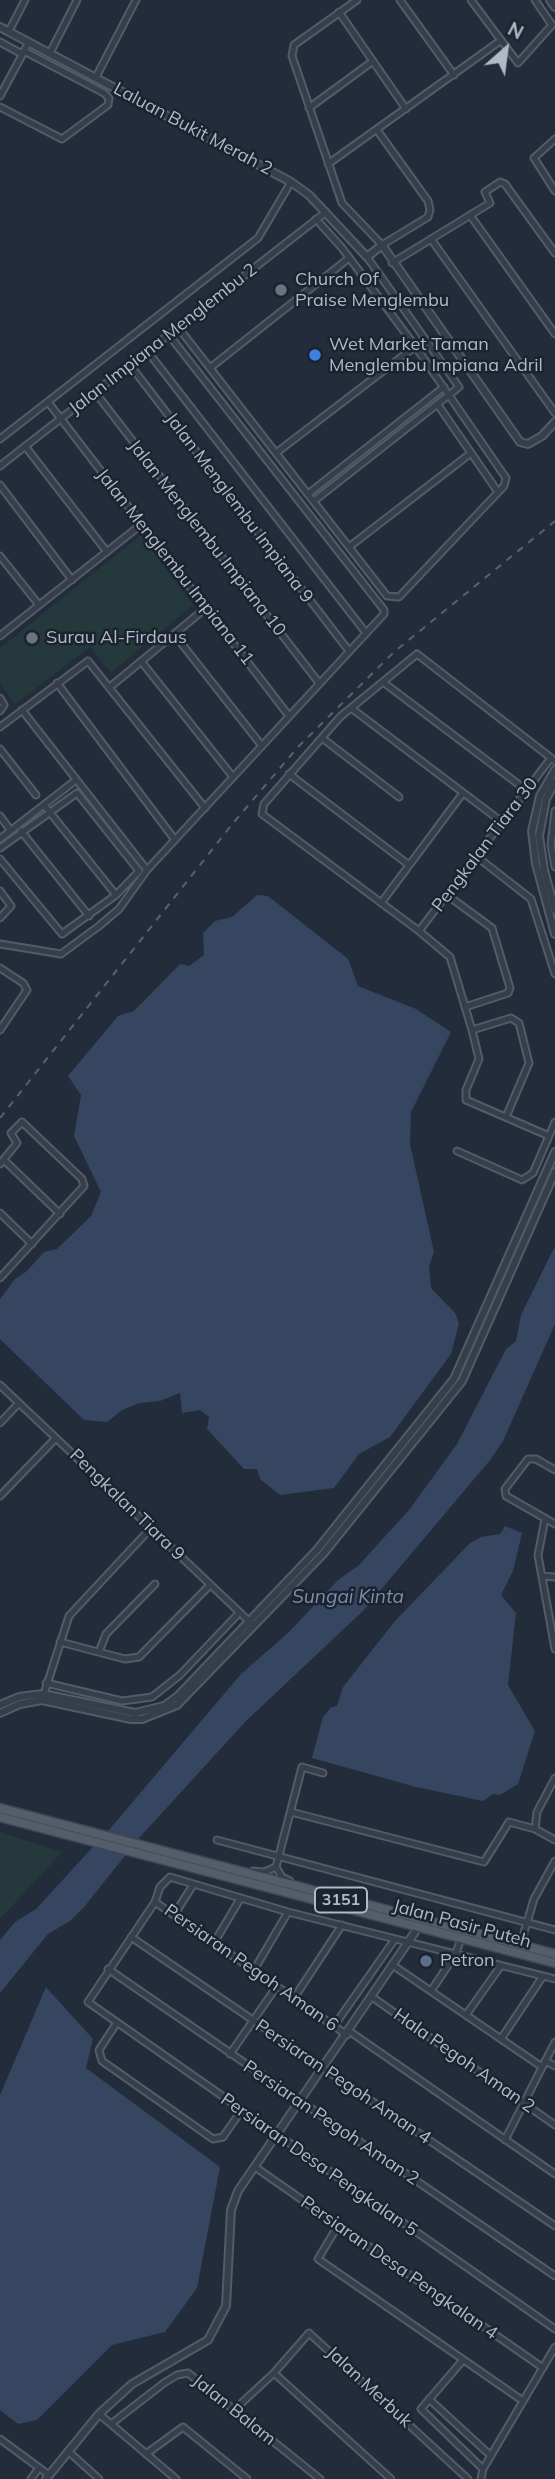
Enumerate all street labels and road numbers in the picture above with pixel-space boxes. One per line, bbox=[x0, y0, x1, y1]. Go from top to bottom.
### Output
street label: Laluan Bukit Merah 2 bbox=[110, 78, 276, 180]
street label: Jalan Impiana Menglembu 2 bbox=[65, 259, 261, 419]
street label: Jalan Menglembu Impiana 9 bbox=[160, 409, 318, 607]
street label: Jalan Menglembu Impiana 10 bbox=[124, 435, 290, 641]
street label: Jalan Menglembu Impiana 11 bbox=[92, 464, 258, 670]
street label: Pengkalan Tiara 30 bbox=[428, 774, 542, 916]
street label: Pengkalan Tiara 9 bbox=[65, 1445, 189, 1565]
road number: 3151 bbox=[315, 1888, 367, 1912]
street label: Jalan Pasir Puteh bbox=[391, 1895, 533, 1953]
street label: Persiaran Pegoh Aman 6 bbox=[160, 1900, 342, 2036]
street label: Hala Pegoh Aman 2 bbox=[389, 2004, 539, 2118]
street label: Persiaran Pegoh Aman 4 bbox=[251, 2015, 435, 2149]
street label: Persiaran Pegoh Aman 2 bbox=[239, 2056, 423, 2190]
street label: Persiaran Desa Pengkalan 5 bbox=[216, 2089, 422, 2241]
street label: Persiaran Desa Pengkalan 4 bbox=[296, 2192, 502, 2344]
street label: Jalan Merbuk bbox=[322, 2342, 416, 2432]
street label: Jalan Balam bbox=[188, 2370, 280, 2450]

